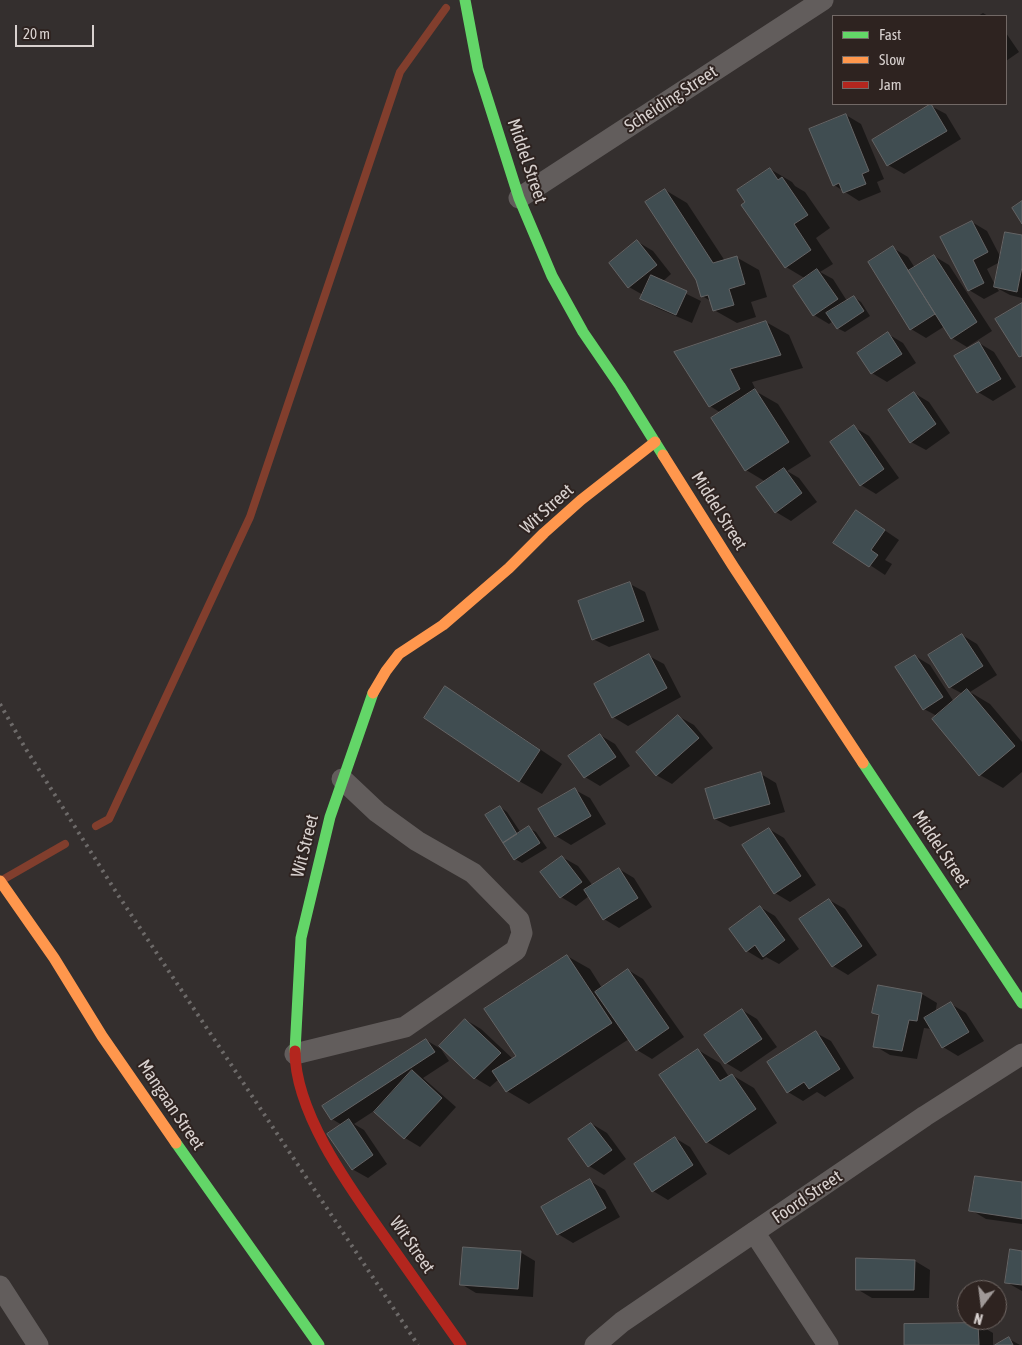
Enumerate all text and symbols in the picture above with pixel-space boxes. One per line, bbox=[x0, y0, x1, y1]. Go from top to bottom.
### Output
scale bar bbox=[18, 15, 96, 47]
legend bbox=[832, 15, 1007, 105]
text: 20 m bbox=[23, 25, 50, 42]
text: Fast bbox=[879, 26, 901, 43]
text: Slow bbox=[879, 51, 905, 68]
street label: Scheiding Street bbox=[621, 61, 721, 137]
text: Jam bbox=[879, 76, 902, 93]
street label: Middel Street bbox=[502, 116, 552, 206]
street label: Middel Street bbox=[686, 468, 752, 554]
street label: Wit Street bbox=[516, 479, 578, 539]
street label: Middel Street bbox=[907, 806, 975, 892]
street label: Wit Street bbox=[287, 812, 323, 880]
street label: Mangaan Street bbox=[133, 1056, 209, 1154]
street label: Foord Street bbox=[768, 1166, 846, 1228]
street label: Wit Street bbox=[385, 1212, 439, 1278]
north arrow bbox=[957, 1280, 1007, 1330]
text: N bbox=[972, 1310, 984, 1327]

